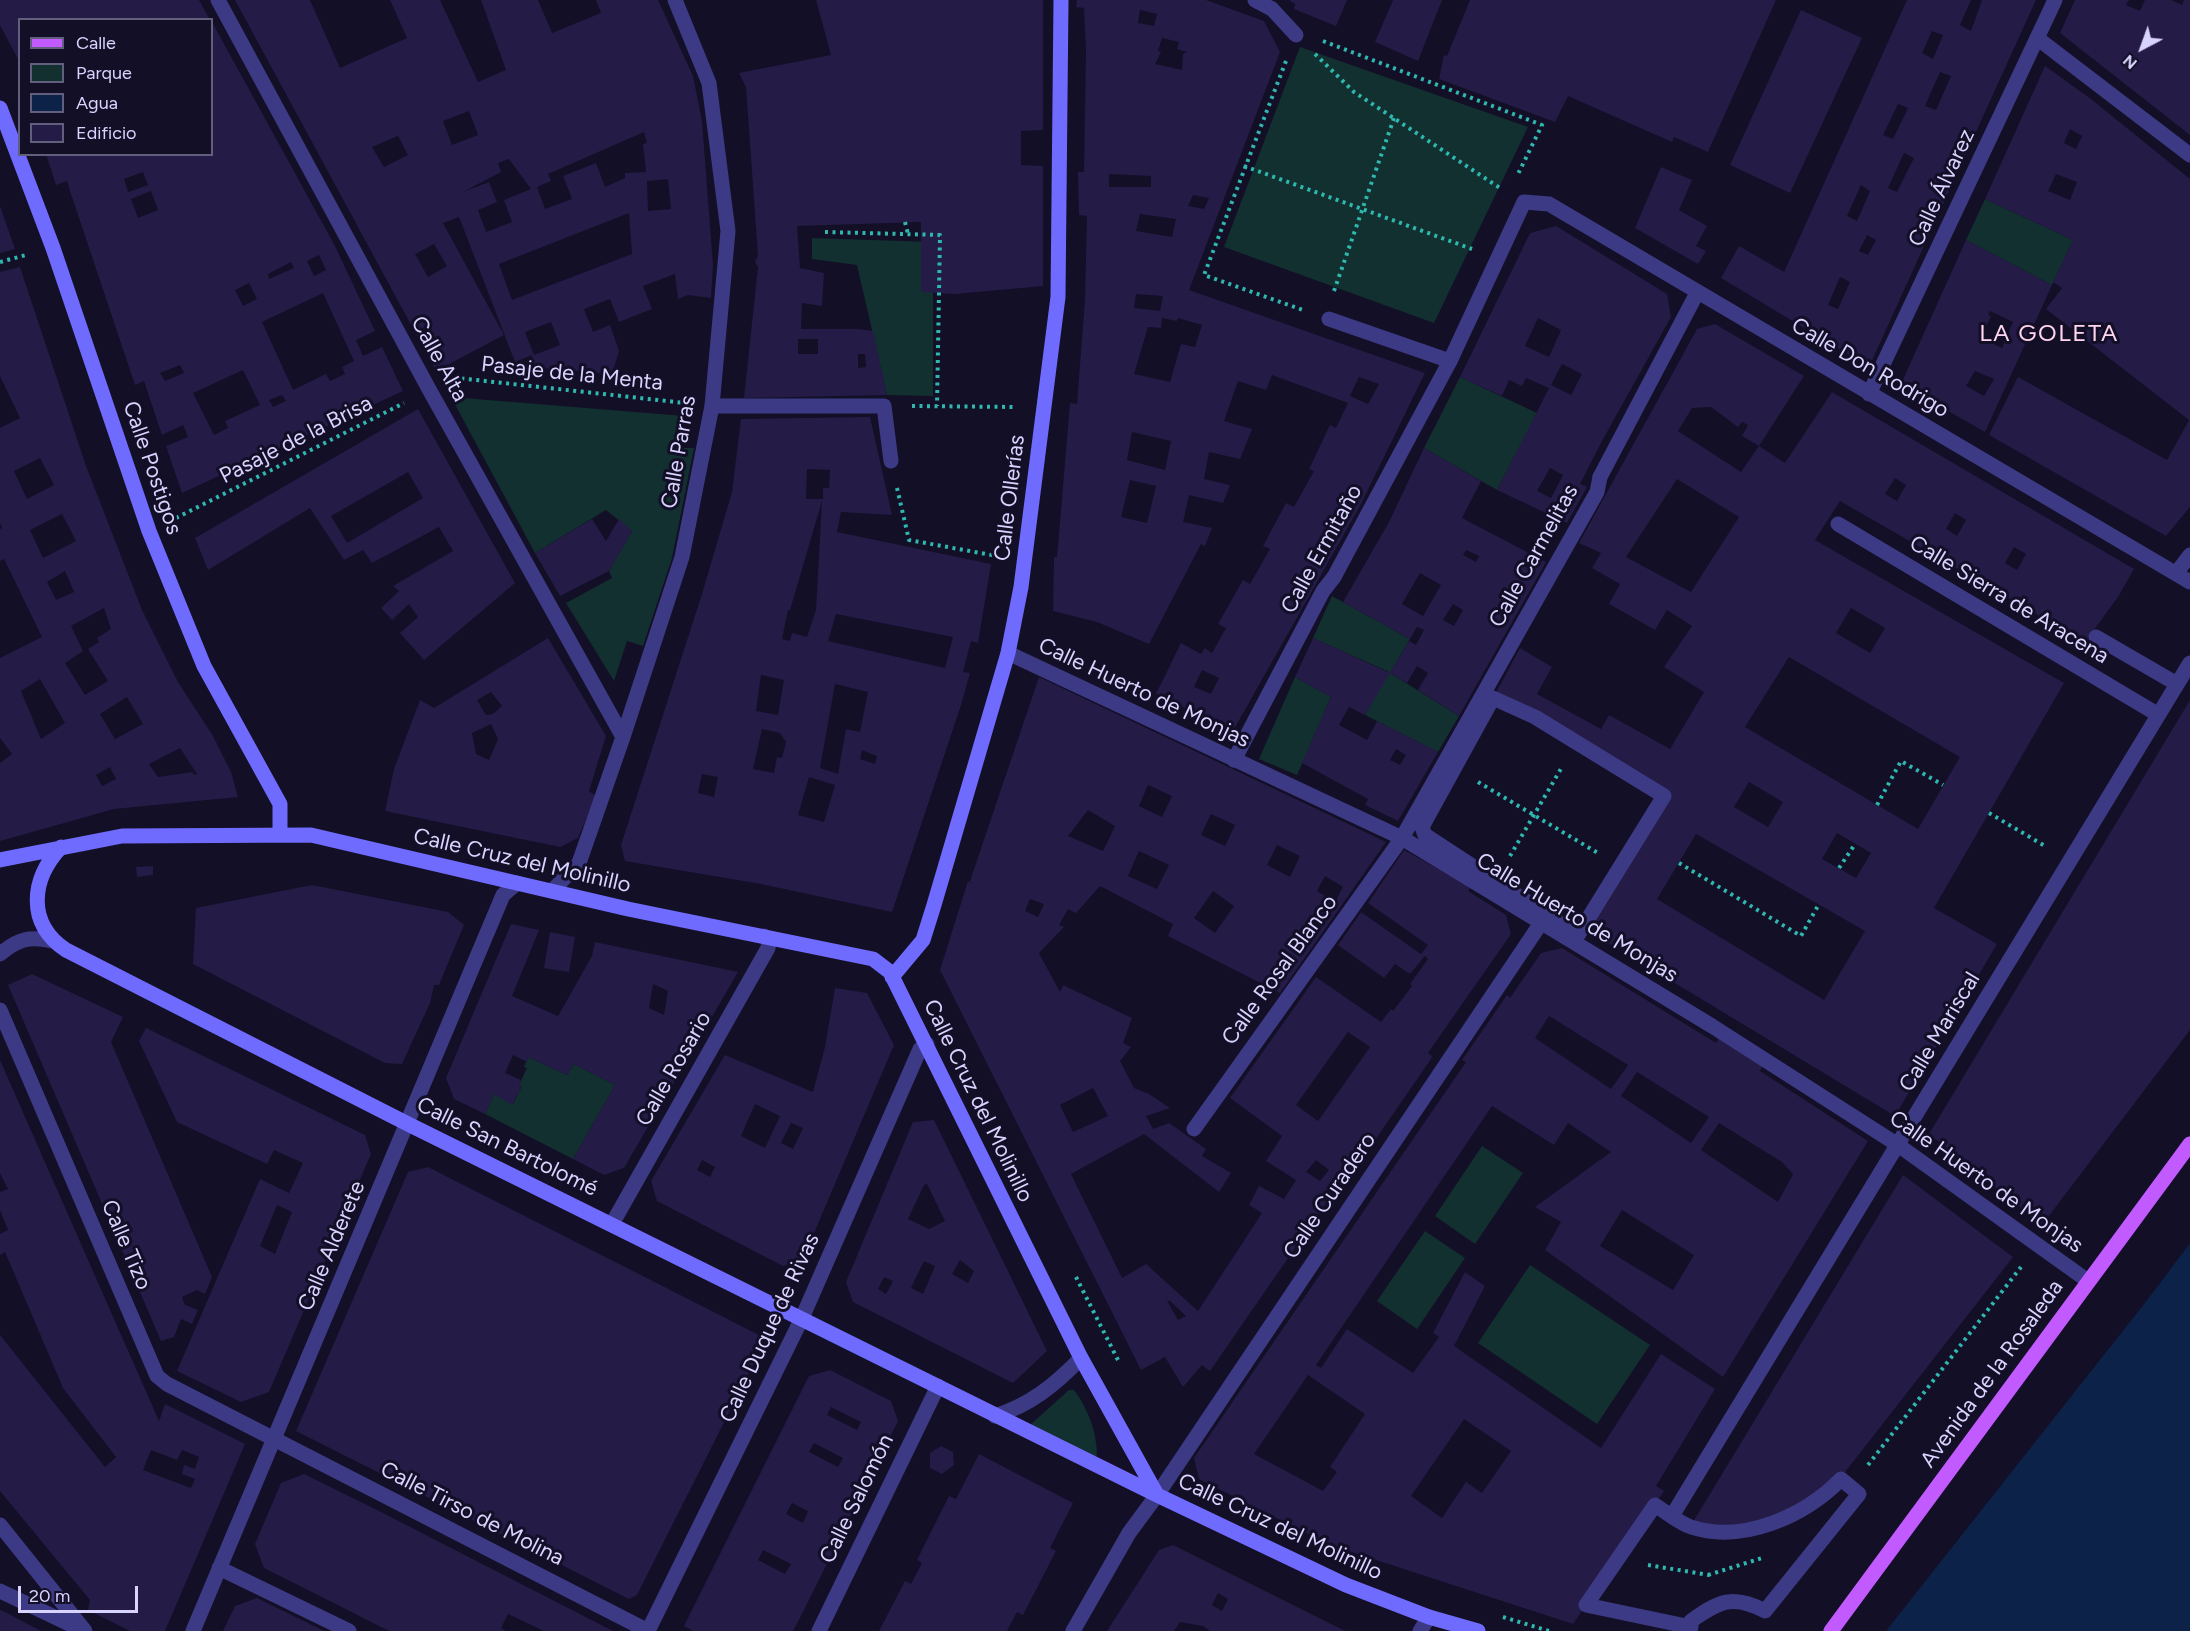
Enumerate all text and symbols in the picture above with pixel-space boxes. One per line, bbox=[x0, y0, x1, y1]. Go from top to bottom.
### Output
legend bbox=[18, 18, 213, 156]
north arrow bbox=[2112, 18, 2172, 78]
text: Calle bbox=[76, 32, 116, 54]
text: N bbox=[2119, 51, 2141, 73]
text: Parque bbox=[76, 62, 132, 84]
text: Agua bbox=[76, 92, 118, 114]
text: Edificio bbox=[76, 122, 137, 144]
street label: Calle Álvarez bbox=[1903, 125, 1981, 251]
street label: Calle Alta bbox=[405, 312, 473, 406]
street label: Calle Don Rodrigo bbox=[1787, 312, 1953, 424]
district label: LA GOLETA bbox=[1979, 320, 2119, 348]
street label: Pasaje de la Menta bbox=[480, 351, 664, 397]
street label: Pasaje de la Brisa bbox=[215, 390, 377, 490]
street label: Calle Parras bbox=[656, 393, 702, 511]
street label: Calle Postigos bbox=[117, 398, 187, 538]
street label: Calle Ollerías bbox=[989, 433, 1031, 563]
street label: Calle Ermitaño bbox=[1276, 480, 1368, 618]
street label: Calle Carmelitas bbox=[1484, 480, 1584, 632]
street label: Calle Sierra de Aracena bbox=[1905, 530, 2113, 670]
street label: Calle Huerto de Monjas bbox=[1034, 632, 1254, 754]
street label: Calle Cruz del Molinillo bbox=[411, 823, 633, 899]
street label: Calle Huerto de Monjas bbox=[1472, 847, 1682, 989]
street label: Calle Rosal Blanco bbox=[1217, 890, 1343, 1050]
street label: Calle Mariscal bbox=[1894, 967, 1986, 1097]
street label: Calle Cruz del Molinillo bbox=[917, 995, 1039, 1207]
street label: Calle Rosario bbox=[631, 1007, 717, 1131]
street label: Calle San Bartolomé bbox=[412, 1092, 602, 1202]
street label: Calle Huerto de Monjas bbox=[1884, 1105, 2088, 1259]
street label: Calle Curadero bbox=[1278, 1128, 1382, 1264]
street label: Calle Alderete bbox=[293, 1177, 371, 1315]
street label: Calle Tizo bbox=[95, 1196, 157, 1294]
street label: Calle Duque de Rivas bbox=[715, 1229, 825, 1427]
street label: Avenida de la Rosaleda bbox=[1915, 1275, 2069, 1473]
street label: Calle Salomón bbox=[814, 1430, 900, 1568]
street label: Calle Tirso de Molina bbox=[376, 1456, 568, 1572]
street label: Calle Cruz del Molinillo bbox=[1174, 1468, 1386, 1586]
scale bar bbox=[21, 1574, 141, 1612]
text: 20 m bbox=[29, 1585, 70, 1607]

